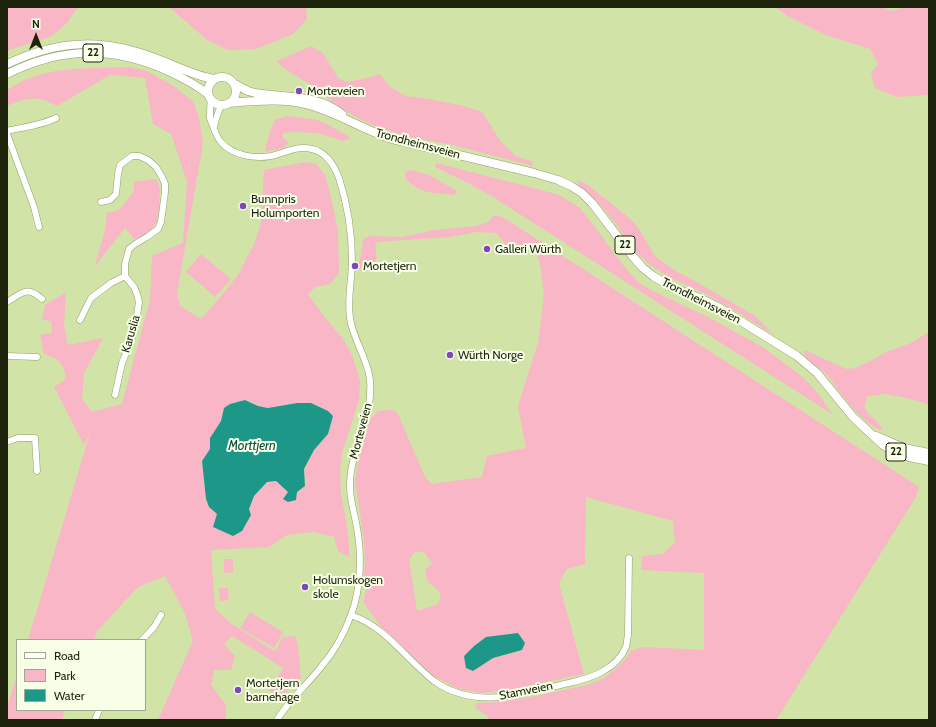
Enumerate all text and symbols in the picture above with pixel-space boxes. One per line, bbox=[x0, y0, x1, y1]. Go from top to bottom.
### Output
north arrow bbox=[16, 16, 56, 56]
text: N bbox=[32, 17, 40, 31]
road number: 22 bbox=[83, 44, 103, 62]
place label: Morteveien bbox=[307, 84, 364, 98]
marker: Morteveien bbox=[294, 86, 304, 96]
street label: Trondheimsveien bbox=[374, 126, 462, 162]
place label: Bunnpris Holumporten bbox=[251, 192, 319, 220]
marker: Bunnpris Holumporten bbox=[238, 201, 248, 211]
road number: 22 bbox=[615, 236, 635, 254]
place label: Galleri Würth bbox=[495, 242, 561, 256]
marker: Galleri Würth bbox=[482, 244, 492, 254]
place label: Mortetjern bbox=[363, 259, 416, 273]
marker: Mortetjern bbox=[350, 261, 360, 271]
street label: Trondheimsveien bbox=[659, 275, 743, 327]
street label: Karuslia bbox=[119, 313, 143, 355]
place label: Würth Norge bbox=[458, 348, 523, 362]
marker: Würth Norge bbox=[445, 350, 455, 360]
street label: Morteveien bbox=[347, 401, 375, 461]
water label: Morttjern bbox=[228, 438, 276, 454]
road number: 22 bbox=[886, 443, 906, 461]
place label: Holumskogen skole bbox=[313, 573, 383, 601]
marker: Holumskogen skole bbox=[300, 582, 310, 592]
legend bbox=[16, 639, 146, 711]
text: Road bbox=[54, 648, 80, 663]
text: Park bbox=[54, 668, 76, 683]
place label: Mortetjern barnehage bbox=[246, 676, 299, 704]
street label: Stamveien bbox=[498, 679, 554, 703]
marker: Mortetjern barnehage bbox=[233, 685, 243, 695]
text: Water bbox=[54, 688, 84, 703]

